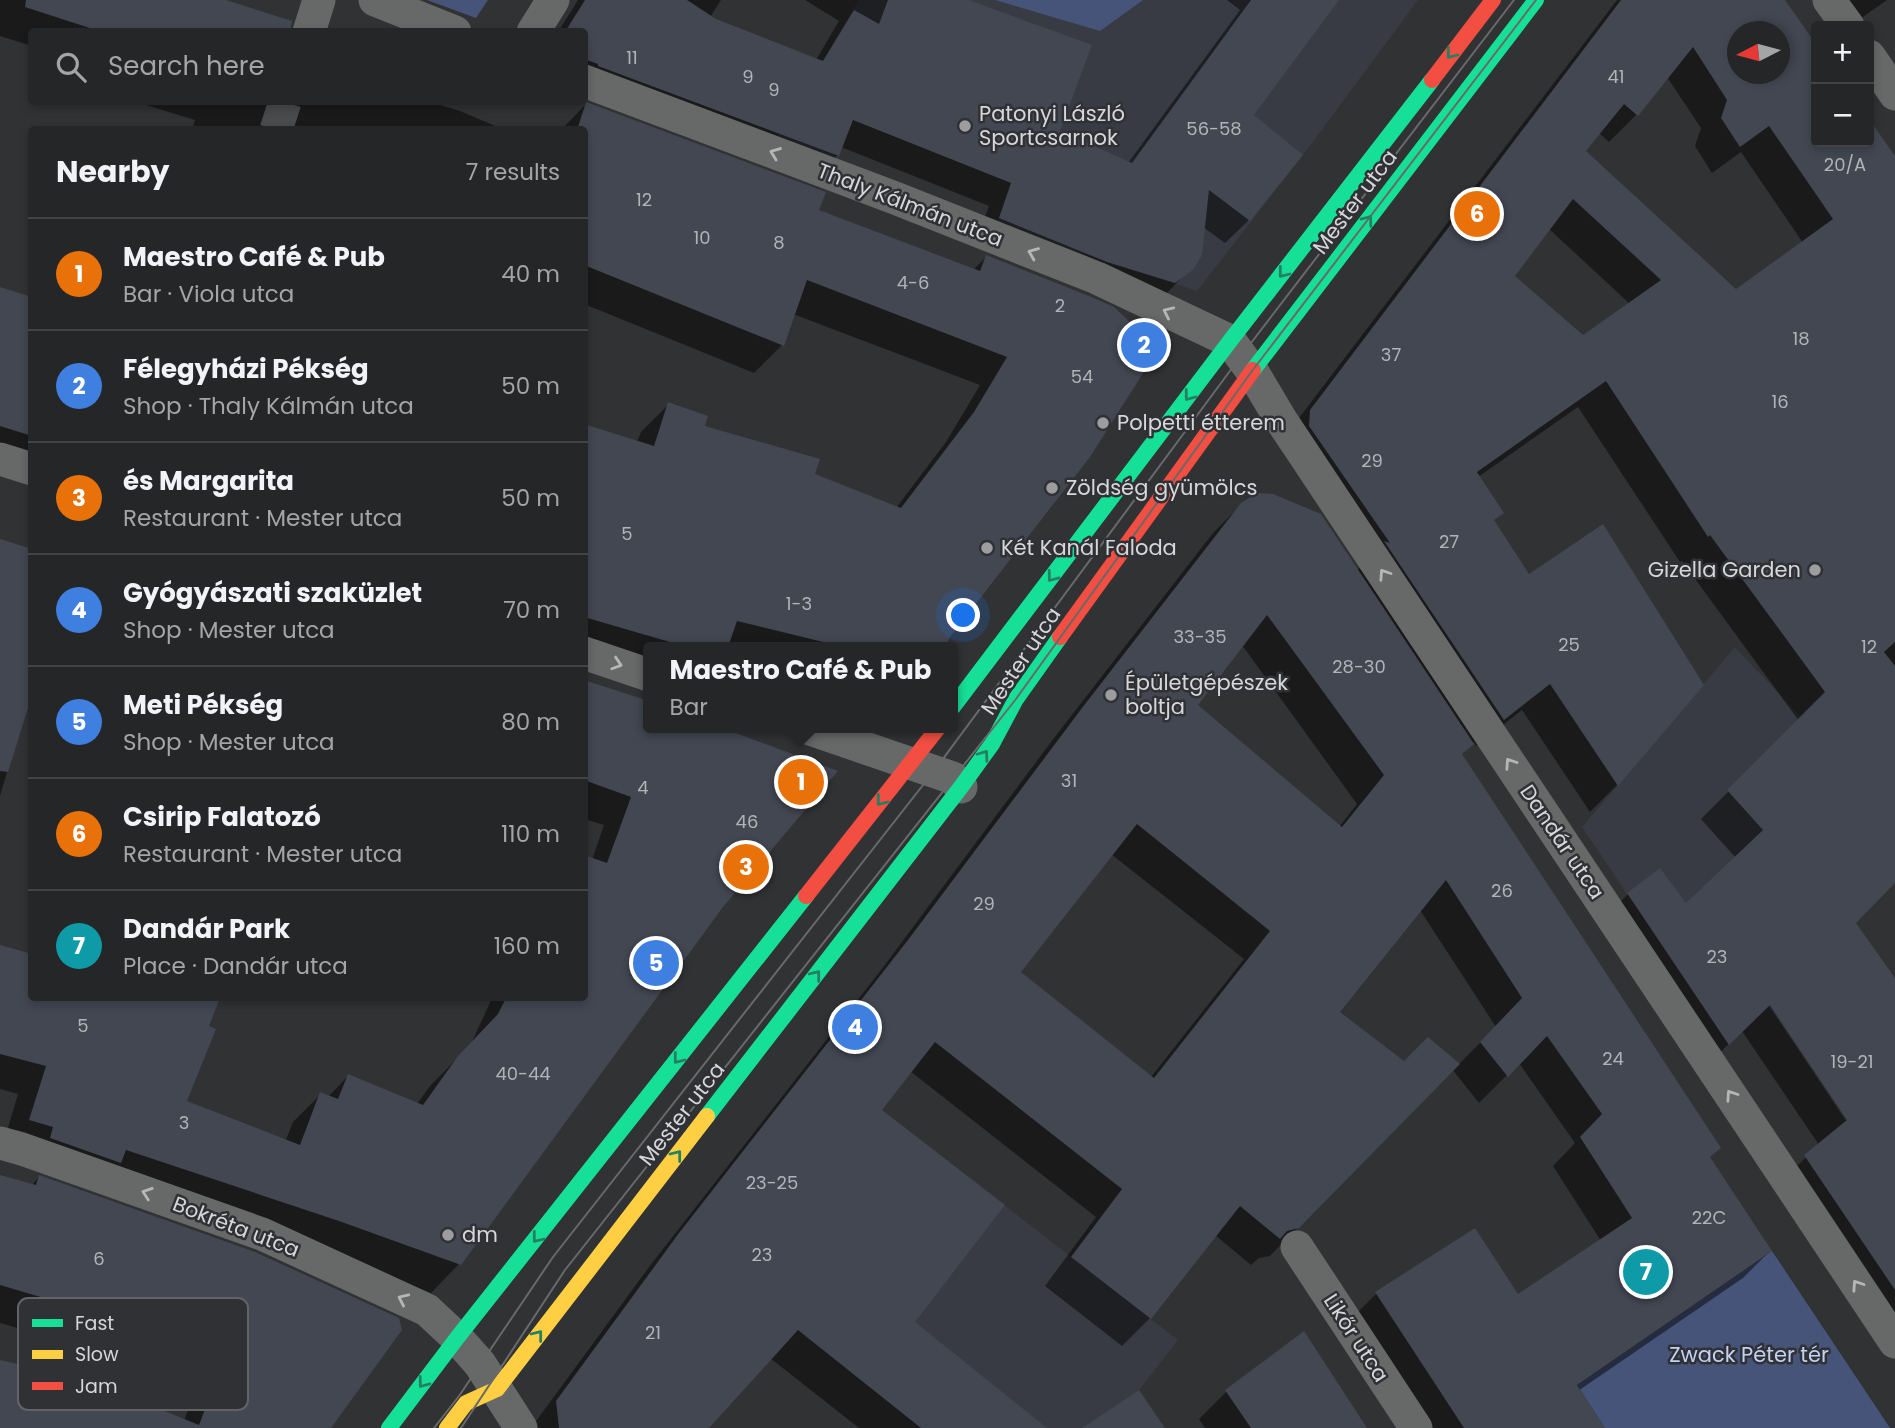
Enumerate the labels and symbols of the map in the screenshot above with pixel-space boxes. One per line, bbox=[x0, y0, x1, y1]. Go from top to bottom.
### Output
north arrow bbox=[1727, 21, 1790, 84]
house number: 11 bbox=[626, 45, 638, 70]
one-way arrow bbox=[1447, 46, 1460, 59]
house number: 9 bbox=[742, 64, 754, 89]
house number: 41 bbox=[1607, 64, 1625, 89]
house number: 9 bbox=[768, 77, 780, 102]
place label: Patonyi László Sportcsarnok bbox=[979, 99, 1125, 152]
house number: 56-58 bbox=[1186, 116, 1242, 141]
marker: Patonyi László Sportcsarnok bbox=[957, 118, 973, 134]
street label: Mester utca bbox=[1306, 143, 1404, 260]
one-way arrow bbox=[770, 147, 782, 161]
house number: 20/A bbox=[1824, 152, 1866, 177]
street label: Thaly Kálmán utca bbox=[813, 156, 1007, 253]
house number: 12 bbox=[636, 187, 652, 212]
pin: 6 bbox=[1454, 188, 1500, 240]
one-way arrow bbox=[1360, 215, 1373, 228]
house number: 10 bbox=[693, 225, 711, 250]
house number: 8 bbox=[773, 230, 785, 255]
one-way arrow bbox=[1028, 247, 1040, 261]
one-way arrow bbox=[1278, 265, 1291, 278]
house number: 4-6 bbox=[897, 270, 929, 295]
house number: 2 bbox=[1055, 293, 1065, 318]
one-way arrow bbox=[1163, 306, 1175, 320]
pin: 2 bbox=[1121, 319, 1167, 371]
house number: 18 bbox=[1792, 326, 1810, 351]
house number: 37 bbox=[1381, 342, 1401, 367]
house number: 54 bbox=[1071, 364, 1093, 389]
one-way arrow bbox=[1184, 388, 1197, 401]
house number: 16 bbox=[1771, 389, 1789, 414]
place label: Polpetti étterem bbox=[1117, 408, 1285, 437]
marker: Polpetti étterem bbox=[1095, 415, 1111, 431]
house number: 29 bbox=[1361, 448, 1383, 473]
place label: Zöldség gyümölcs bbox=[1066, 473, 1257, 502]
marker: Zöldség gyümölcs bbox=[1044, 480, 1060, 496]
house number: 5 bbox=[621, 521, 633, 546]
house number: 27 bbox=[1439, 529, 1459, 554]
place label: Két Kanál Faloda bbox=[1001, 533, 1177, 562]
marker: Két Kanál Faloda bbox=[979, 540, 995, 556]
place label: Gizella Garden bbox=[1648, 555, 1801, 584]
marker: Gizella Garden bbox=[1807, 562, 1823, 578]
one-way arrow bbox=[1047, 569, 1060, 582]
one-way arrow bbox=[1380, 569, 1392, 582]
house number: 1-3 bbox=[786, 591, 812, 616]
your location bbox=[946, 598, 980, 632]
street label: Mester utca bbox=[974, 601, 1067, 720]
house number: 33-35 bbox=[1173, 624, 1227, 649]
house number: 25 bbox=[1558, 632, 1580, 657]
house number: 12 bbox=[1861, 634, 1877, 659]
house number: 28-30 bbox=[1332, 654, 1386, 679]
one-way arrow bbox=[610, 656, 622, 670]
place label: Épületgépészek boltja bbox=[1125, 668, 1288, 721]
marker: Épületgépészek boltja bbox=[1103, 687, 1119, 703]
one-way arrow bbox=[976, 750, 988, 763]
pin: 1 bbox=[778, 756, 824, 808]
one-way arrow bbox=[1505, 758, 1518, 771]
house number: 31 bbox=[1061, 768, 1077, 793]
house number: 4 bbox=[637, 775, 649, 800]
street label: Dandár utca bbox=[1513, 779, 1611, 905]
one-way arrow bbox=[877, 794, 890, 806]
house number: 46 bbox=[736, 809, 758, 834]
pin: 3 bbox=[723, 841, 769, 893]
house number: 26 bbox=[1491, 878, 1513, 903]
house number: 29 bbox=[973, 891, 995, 916]
pin: 5 bbox=[633, 937, 679, 989]
house number: 23 bbox=[1707, 944, 1727, 969]
one-way arrow bbox=[807, 970, 820, 982]
pin: 4 bbox=[832, 1001, 878, 1053]
house number: 5 bbox=[77, 1013, 89, 1038]
house number: 24 bbox=[1602, 1046, 1624, 1071]
house number: 19-21 bbox=[1830, 1049, 1874, 1074]
one-way arrow bbox=[674, 1051, 686, 1064]
street label: Mester utca bbox=[632, 1056, 731, 1172]
house number: 40-44 bbox=[495, 1061, 551, 1086]
one-way arrow bbox=[1726, 1090, 1739, 1103]
house number: 3 bbox=[179, 1110, 189, 1135]
one-way arrow bbox=[669, 1150, 682, 1163]
house number: 23-25 bbox=[746, 1170, 798, 1195]
one-way arrow bbox=[142, 1187, 154, 1201]
street label: Bokréta utca bbox=[169, 1189, 304, 1264]
house number: 22C bbox=[1692, 1205, 1726, 1230]
place label: dm bbox=[462, 1220, 498, 1249]
marker: dm bbox=[440, 1227, 456, 1243]
one-way arrow bbox=[532, 1230, 545, 1242]
house number: 23 bbox=[752, 1242, 772, 1267]
house number: 6 bbox=[93, 1246, 105, 1271]
pin: 7 bbox=[1623, 1246, 1669, 1298]
one-way arrow bbox=[1853, 1280, 1865, 1293]
street label: Likőr utca bbox=[1317, 1288, 1396, 1388]
one-way arrow bbox=[398, 1293, 410, 1307]
legend bbox=[18, 1298, 248, 1410]
text: Fast bbox=[75, 1310, 114, 1337]
house number: 21 bbox=[645, 1320, 661, 1345]
one-way arrow bbox=[530, 1330, 543, 1343]
park label: Zwack Péter tér bbox=[1669, 1340, 1829, 1369]
text: Slow bbox=[75, 1341, 119, 1368]
text: Jam bbox=[75, 1373, 117, 1400]
one-way arrow bbox=[419, 1375, 431, 1388]

